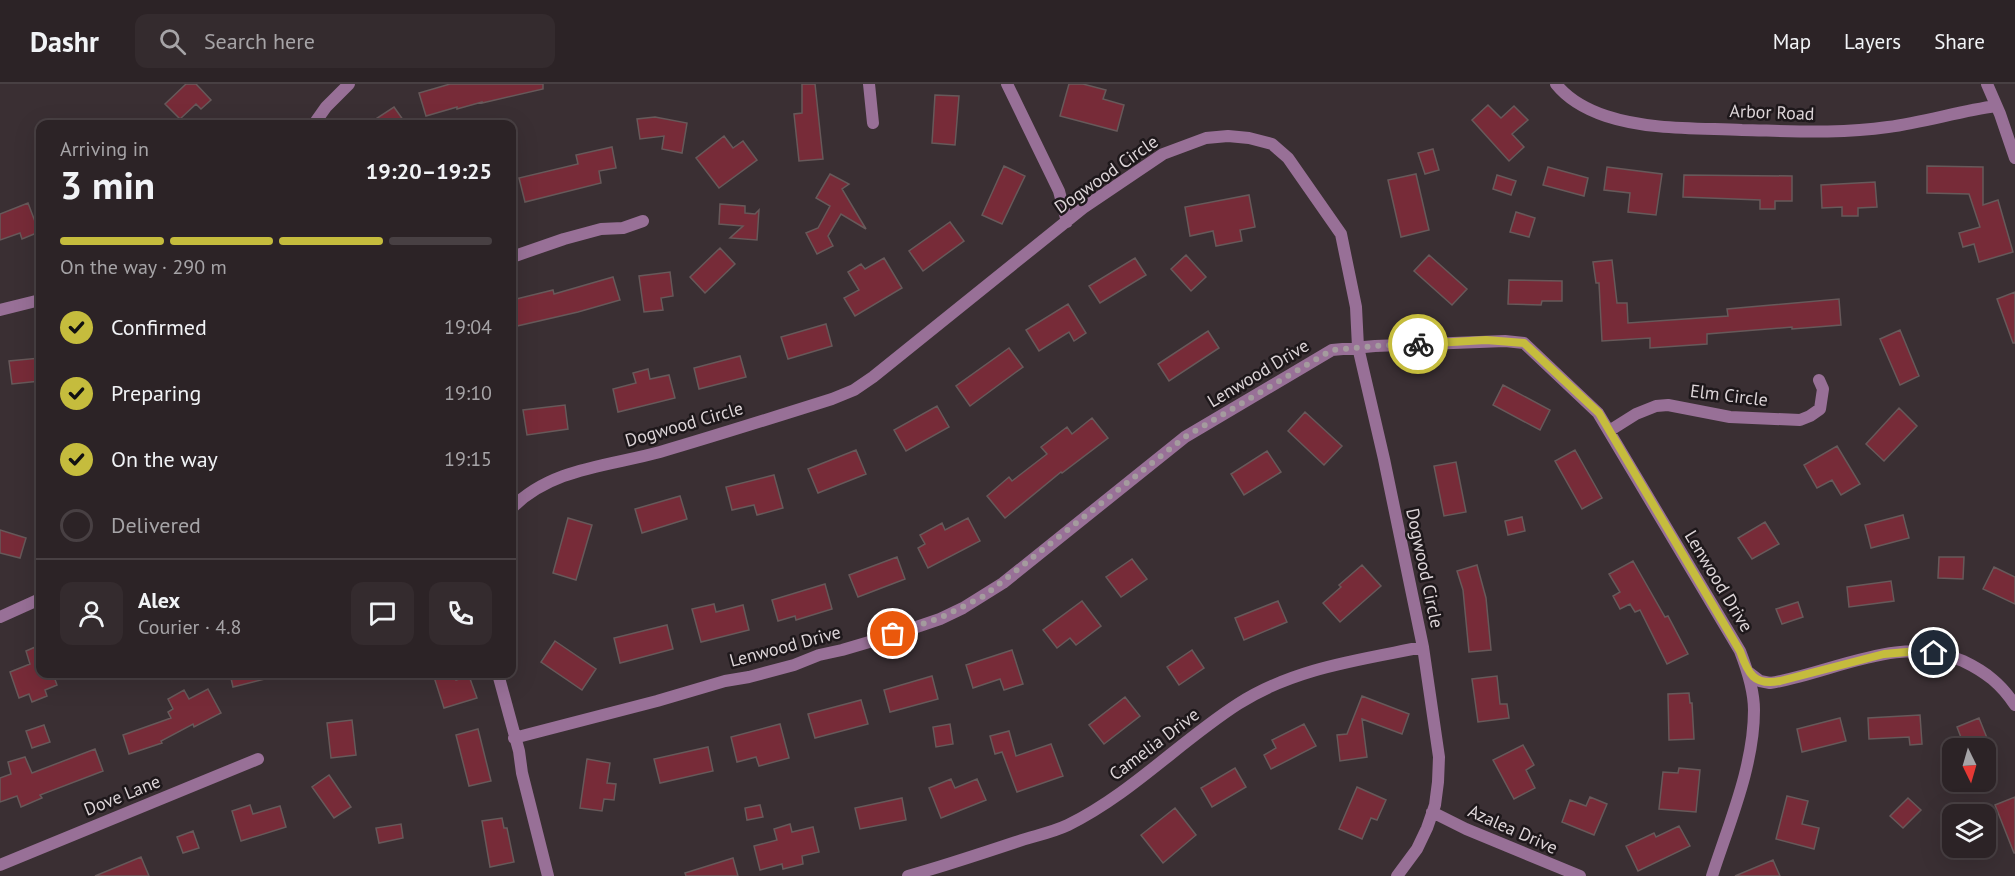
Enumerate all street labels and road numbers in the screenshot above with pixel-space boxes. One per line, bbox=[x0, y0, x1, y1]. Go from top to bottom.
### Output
street label: Arbor Road bbox=[1729, 99, 1815, 125]
street label: Dogwood Circle bbox=[1050, 130, 1162, 218]
street label: Lenwood Drive bbox=[1203, 334, 1313, 412]
street label: Elm Circle bbox=[1689, 379, 1769, 411]
street label: Dogwood Circle bbox=[622, 396, 746, 452]
street label: Dogwood Circle bbox=[1401, 506, 1449, 630]
street label: Lenwood Drive bbox=[1680, 526, 1758, 636]
street label: Lenwood Drive bbox=[727, 620, 843, 672]
street label: Camelia Drive bbox=[1104, 703, 1204, 785]
street label: Dove Lane bbox=[80, 769, 164, 821]
street label: Azalea Drive bbox=[1465, 799, 1561, 859]

